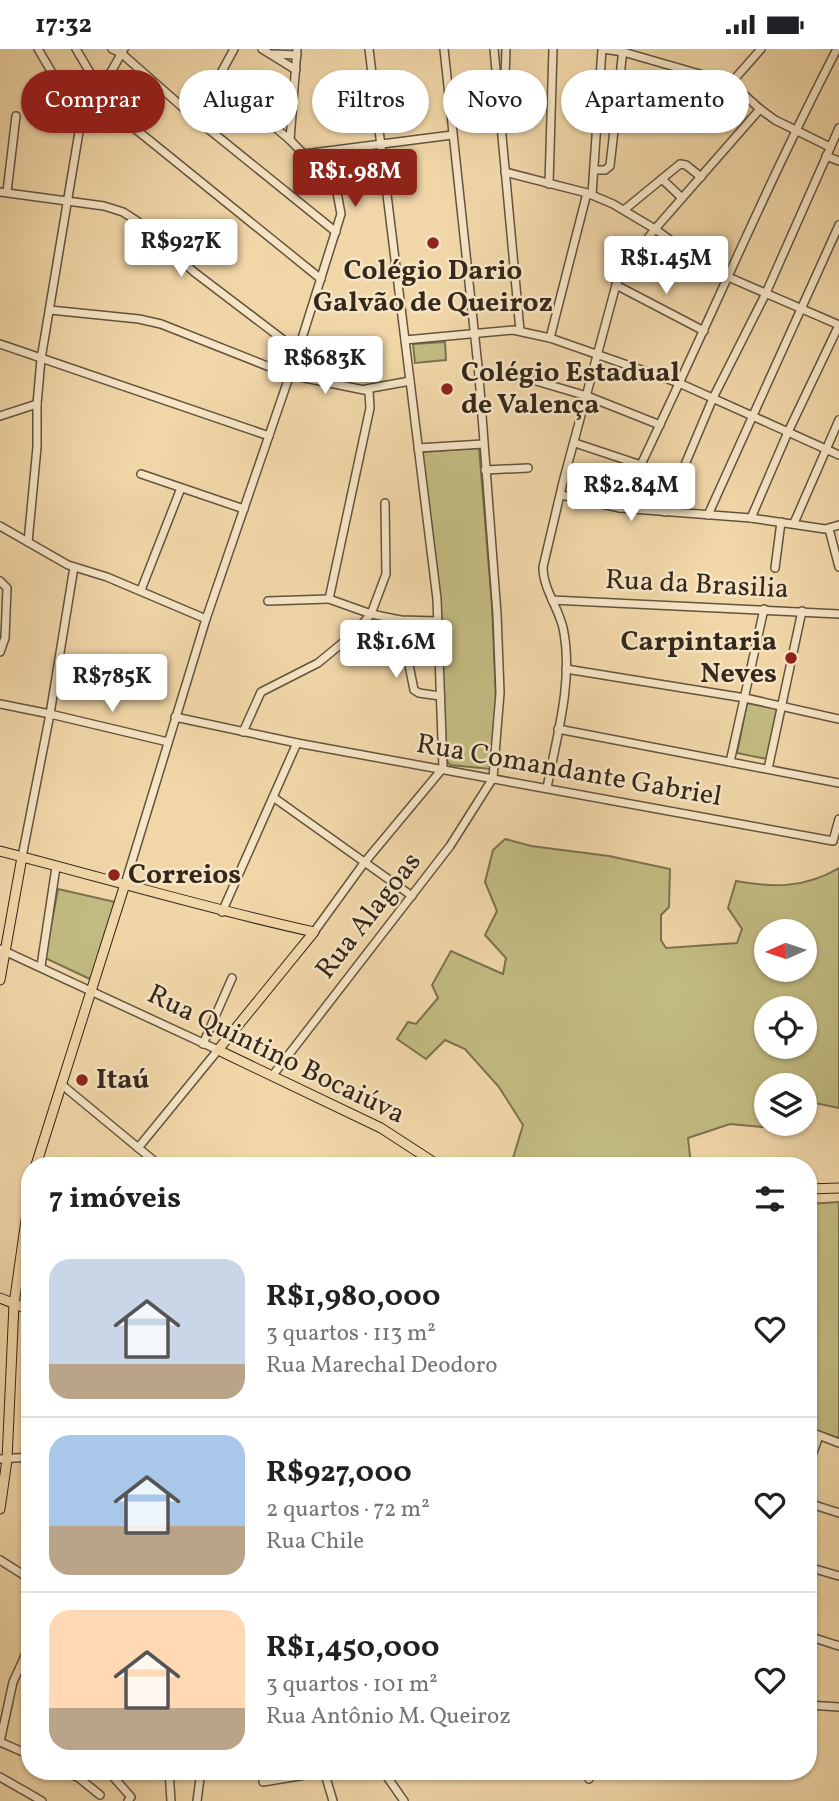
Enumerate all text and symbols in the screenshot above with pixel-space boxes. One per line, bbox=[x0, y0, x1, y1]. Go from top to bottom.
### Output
text: 17:32 bbox=[35, 7, 92, 43]
chip: Comprar bbox=[21, 70, 165, 133]
chip: Alugar bbox=[179, 70, 298, 133]
chip: Filtros bbox=[312, 70, 429, 133]
chip: Novo bbox=[443, 70, 547, 133]
chip: Apartamento bbox=[561, 70, 749, 133]
pin: R$1.98M bbox=[290, 149, 420, 209]
text: R$1.98M bbox=[309, 156, 401, 188]
pin: R$927K bbox=[124, 219, 238, 279]
text: R$927K bbox=[140, 226, 222, 258]
marker: Colégio Dario Galvão de Queiroz bbox=[425, 235, 441, 251]
pin: R$1.45M bbox=[601, 237, 731, 296]
text: R$1.45M bbox=[620, 243, 712, 275]
place label: Colégio Dario Galvão de Queiroz bbox=[313, 252, 553, 323]
pin: R$683K bbox=[268, 337, 382, 396]
text: R$683K bbox=[284, 343, 366, 375]
place label: Colégio Estadual de Valença bbox=[461, 354, 680, 425]
marker: Colégio Estadual de Valença bbox=[439, 381, 455, 397]
pin: R$2.84M bbox=[566, 463, 696, 523]
text: R$2.84M bbox=[583, 470, 679, 502]
street label: Rua da Brasilia bbox=[604, 561, 790, 609]
pin: R$1.6M bbox=[339, 621, 453, 680]
place label: Carpintaria Neves bbox=[620, 623, 777, 694]
text: R$1.6M bbox=[356, 627, 436, 659]
marker: Carpintaria Neves bbox=[783, 650, 799, 666]
pin: R$785K bbox=[55, 655, 169, 714]
text: R$785K bbox=[72, 661, 152, 693]
street label: Rua Comandante Gabriel bbox=[413, 725, 725, 817]
street label: Rua Alagoas bbox=[307, 844, 431, 988]
place label: Correios bbox=[128, 856, 241, 895]
marker: Correios bbox=[106, 867, 122, 883]
north arrow bbox=[754, 919, 817, 982]
map controls bbox=[754, 919, 817, 1136]
street label: Rua Quintino Bocaiúva bbox=[141, 976, 411, 1134]
button: locate bbox=[754, 996, 817, 1059]
place label: Itaú bbox=[96, 1061, 149, 1100]
marker: Itaú bbox=[74, 1072, 90, 1088]
button: layers bbox=[754, 1073, 817, 1136]
text: 7 imóveis bbox=[49, 1178, 181, 1220]
icon: filters bbox=[751, 1180, 789, 1218]
text: R$1,980,000 bbox=[266, 1276, 441, 1318]
icon: home bbox=[105, 1287, 189, 1371]
icon: heart bbox=[751, 1310, 789, 1348]
text: 3 quartos · 113 m² bbox=[266, 1318, 436, 1350]
text: Rua Marechal Deodoro bbox=[266, 1350, 498, 1382]
text: R$927,000 bbox=[266, 1452, 412, 1494]
icon: home bbox=[105, 1463, 189, 1547]
icon: heart bbox=[751, 1486, 789, 1524]
text: 2 quartos · 72 m² bbox=[266, 1494, 430, 1526]
text: Rua Chile bbox=[266, 1526, 364, 1558]
text: R$1,450,000 bbox=[266, 1627, 440, 1669]
icon: home bbox=[105, 1638, 189, 1722]
icon: heart bbox=[751, 1661, 789, 1699]
text: 3 quartos · 101 m² bbox=[266, 1669, 438, 1701]
text: Rua Antônio M. Queiroz bbox=[266, 1701, 511, 1733]

